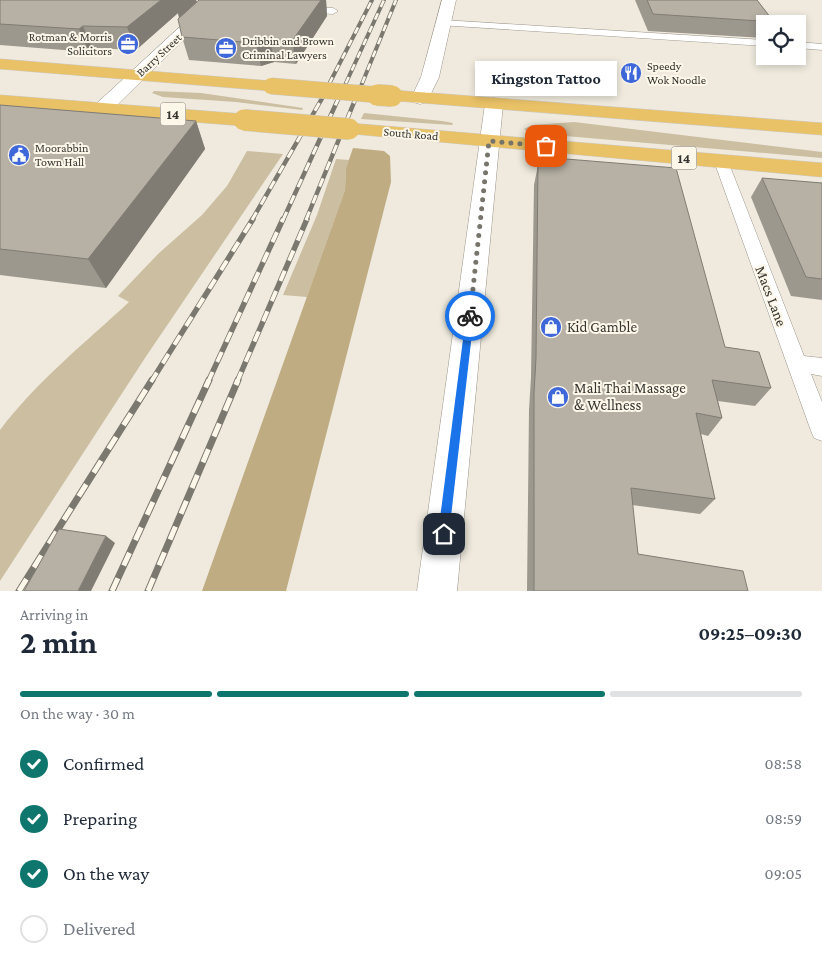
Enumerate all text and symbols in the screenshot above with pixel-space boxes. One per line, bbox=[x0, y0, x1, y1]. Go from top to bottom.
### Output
map controls bbox=[756, 15, 806, 65]
button: locate bbox=[756, 15, 806, 65]
place label: Rotman & Morris Solicitors bbox=[29, 30, 112, 58]
street label: Barry Street bbox=[134, 30, 185, 79]
office icon: Rotman & Morris Solicitors bbox=[116, 32, 140, 56]
place label: Dribbin and Brown Criminal Lawyers bbox=[242, 34, 334, 62]
office icon: Dribbin and Brown Criminal Lawyers bbox=[214, 36, 238, 60]
place label: Speedy Wok Noodle bbox=[647, 59, 706, 87]
callout: Kingston Tattoo bbox=[475, 61, 617, 96]
restaurant icon: Speedy Wok Noodle bbox=[619, 61, 643, 85]
text: Kingston Tattoo bbox=[491, 70, 601, 87]
road number: 14 bbox=[160, 102, 186, 126]
street label: South Road bbox=[383, 125, 440, 143]
pin bbox=[525, 125, 567, 167]
icon: bag bbox=[532, 132, 560, 160]
place label: Moorabbin Town Hall bbox=[35, 141, 89, 169]
public building icon: Moorabbin Town Hall bbox=[7, 143, 31, 167]
road number: 14 bbox=[672, 146, 696, 170]
street label: Macs Lane bbox=[752, 264, 790, 329]
courier bbox=[445, 291, 495, 341]
icon: bike bbox=[456, 302, 484, 330]
shop icon: Kid Gamble bbox=[539, 315, 563, 339]
place label: Kid Gamble bbox=[567, 319, 637, 335]
place label: Mali Thai Massage & Wellness bbox=[574, 380, 686, 413]
shop icon: Mali Thai Massage & Wellness bbox=[546, 385, 570, 409]
pin bbox=[423, 513, 465, 555]
icon: home bbox=[430, 520, 458, 548]
text: Arriving in bbox=[20, 606, 88, 623]
text: 09:25–09:30 bbox=[699, 623, 802, 644]
text: 2 min bbox=[20, 624, 97, 660]
text: On the way · 30 m bbox=[20, 705, 135, 722]
icon: check bbox=[20, 750, 48, 778]
text: Confirmed bbox=[63, 753, 144, 774]
text: 08:58 bbox=[765, 755, 802, 772]
icon: check bbox=[20, 805, 48, 833]
text: Preparing bbox=[63, 808, 137, 829]
text: 08:59 bbox=[765, 810, 802, 827]
icon: check bbox=[20, 860, 48, 888]
text: On the way bbox=[63, 863, 149, 884]
text: 09:05 bbox=[765, 865, 802, 882]
text: Delivered bbox=[63, 918, 136, 939]

